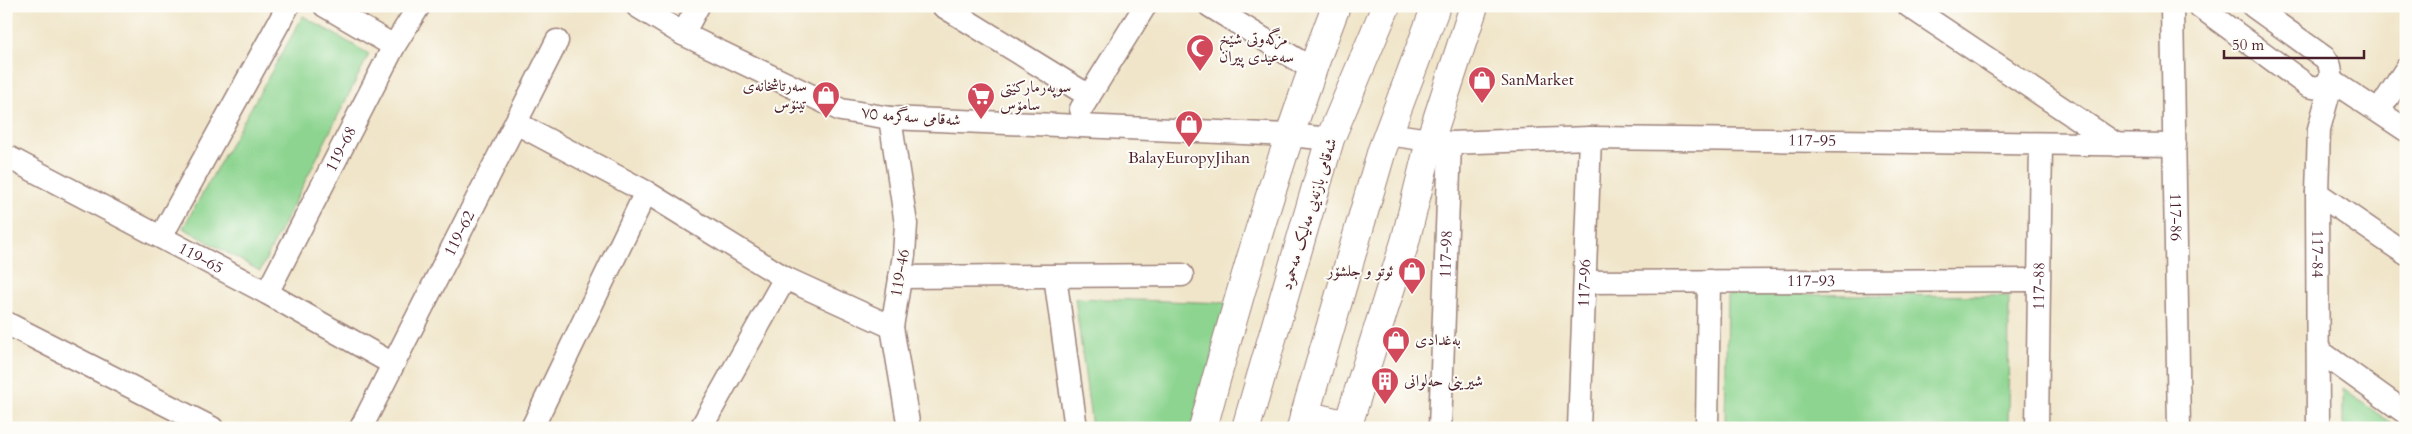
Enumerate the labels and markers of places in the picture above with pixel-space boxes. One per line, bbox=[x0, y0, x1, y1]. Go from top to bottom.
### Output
place label: مزگەوتی شێخ سەعیدی پیران bbox=[1219, 27, 1294, 68]
mosque icon: مزگەوتی شێخ سەعیدی پیران bbox=[1185, 33, 1215, 72]
shop icon: SanMarket bbox=[1467, 65, 1497, 104]
place label: SanMarket bbox=[1501, 69, 1574, 91]
place label: سەرتاشخانەی تینۆس bbox=[743, 75, 807, 115]
place label: سوپەرمارکێتی سامۆس bbox=[1000, 76, 1071, 116]
shop icon: سەرتاشخانەی تینۆس bbox=[811, 80, 841, 119]
supermarket icon: سوپەرمارکێتی سامۆس bbox=[966, 81, 996, 120]
shop icon: BalayEuropyJihan bbox=[1174, 109, 1204, 148]
place label: BalayEuropyJihan bbox=[1128, 147, 1250, 169]
shop icon: ئوتو و جلشۆر bbox=[1397, 256, 1427, 295]
place label: ئوتو و جلشۆر bbox=[1325, 260, 1394, 282]
shop icon: بەغدادی bbox=[1381, 325, 1411, 364]
place label: بەغدادی bbox=[1415, 329, 1461, 351]
building icon: شیرینی ‌حەلوانی bbox=[1370, 366, 1400, 405]
place label: شیرینی ‌حەلوانی bbox=[1404, 370, 1483, 392]

